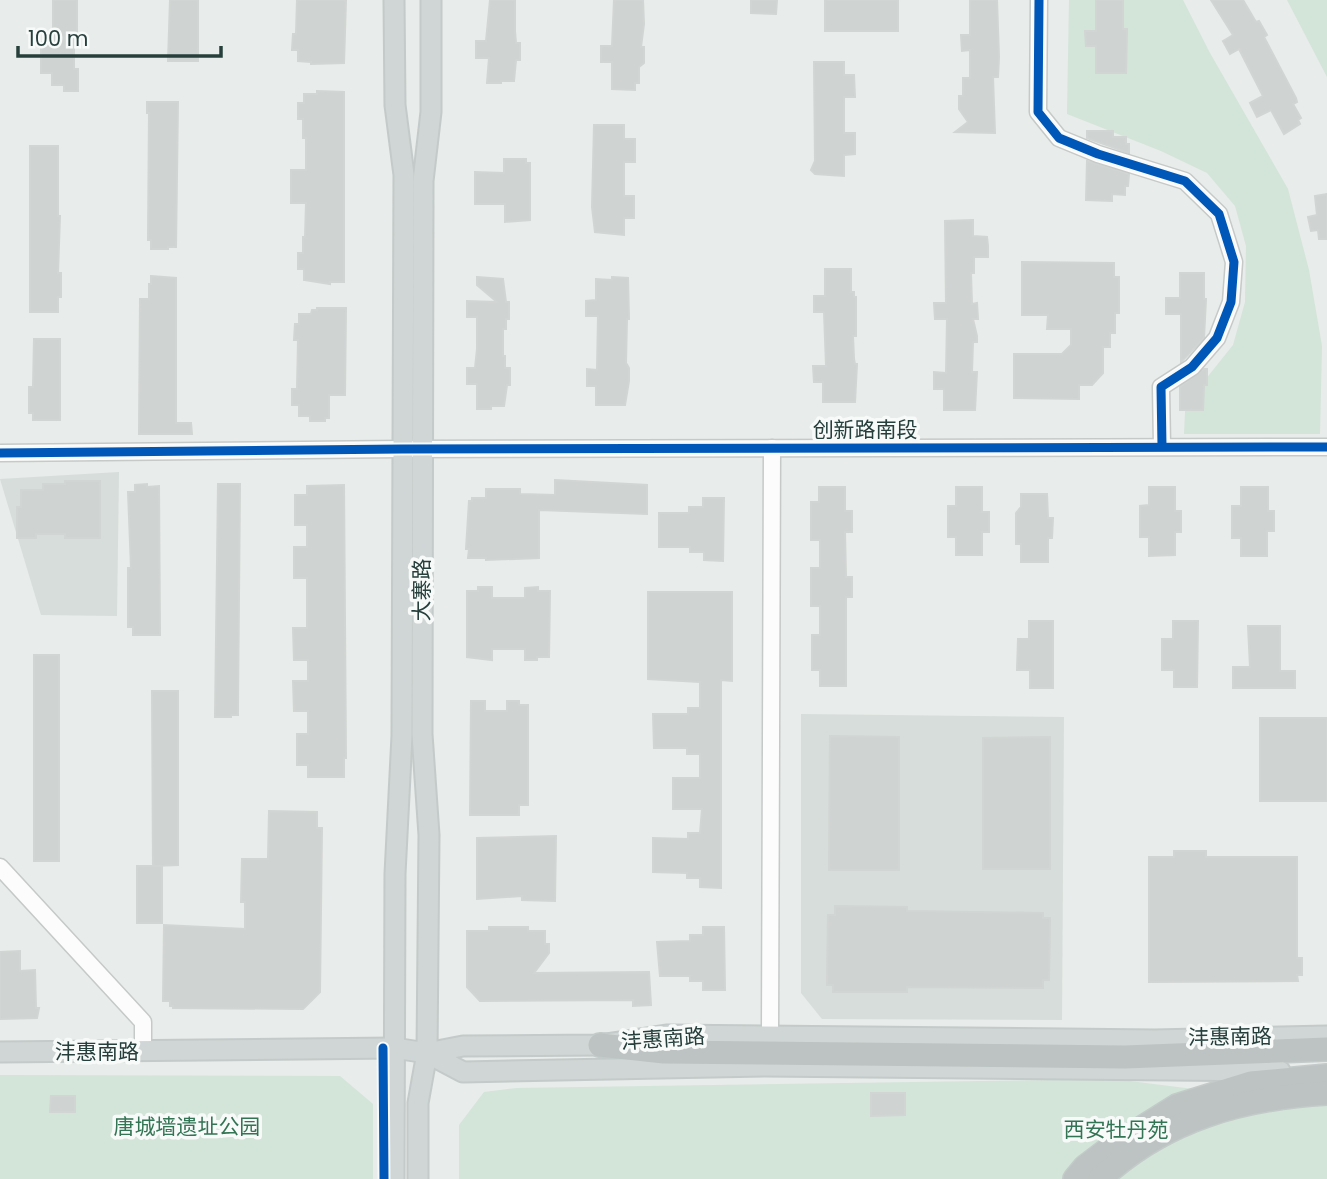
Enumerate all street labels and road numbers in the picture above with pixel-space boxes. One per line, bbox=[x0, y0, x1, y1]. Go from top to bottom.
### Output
street label: 创新路南段 bbox=[813, 415, 918, 444]
street label: 大寨路 bbox=[407, 559, 436, 622]
street label: 沣惠南路 bbox=[620, 1021, 706, 1056]
street label: 沣惠南路 bbox=[1188, 1021, 1272, 1052]
street label: 沣惠南路 bbox=[55, 1037, 139, 1066]

